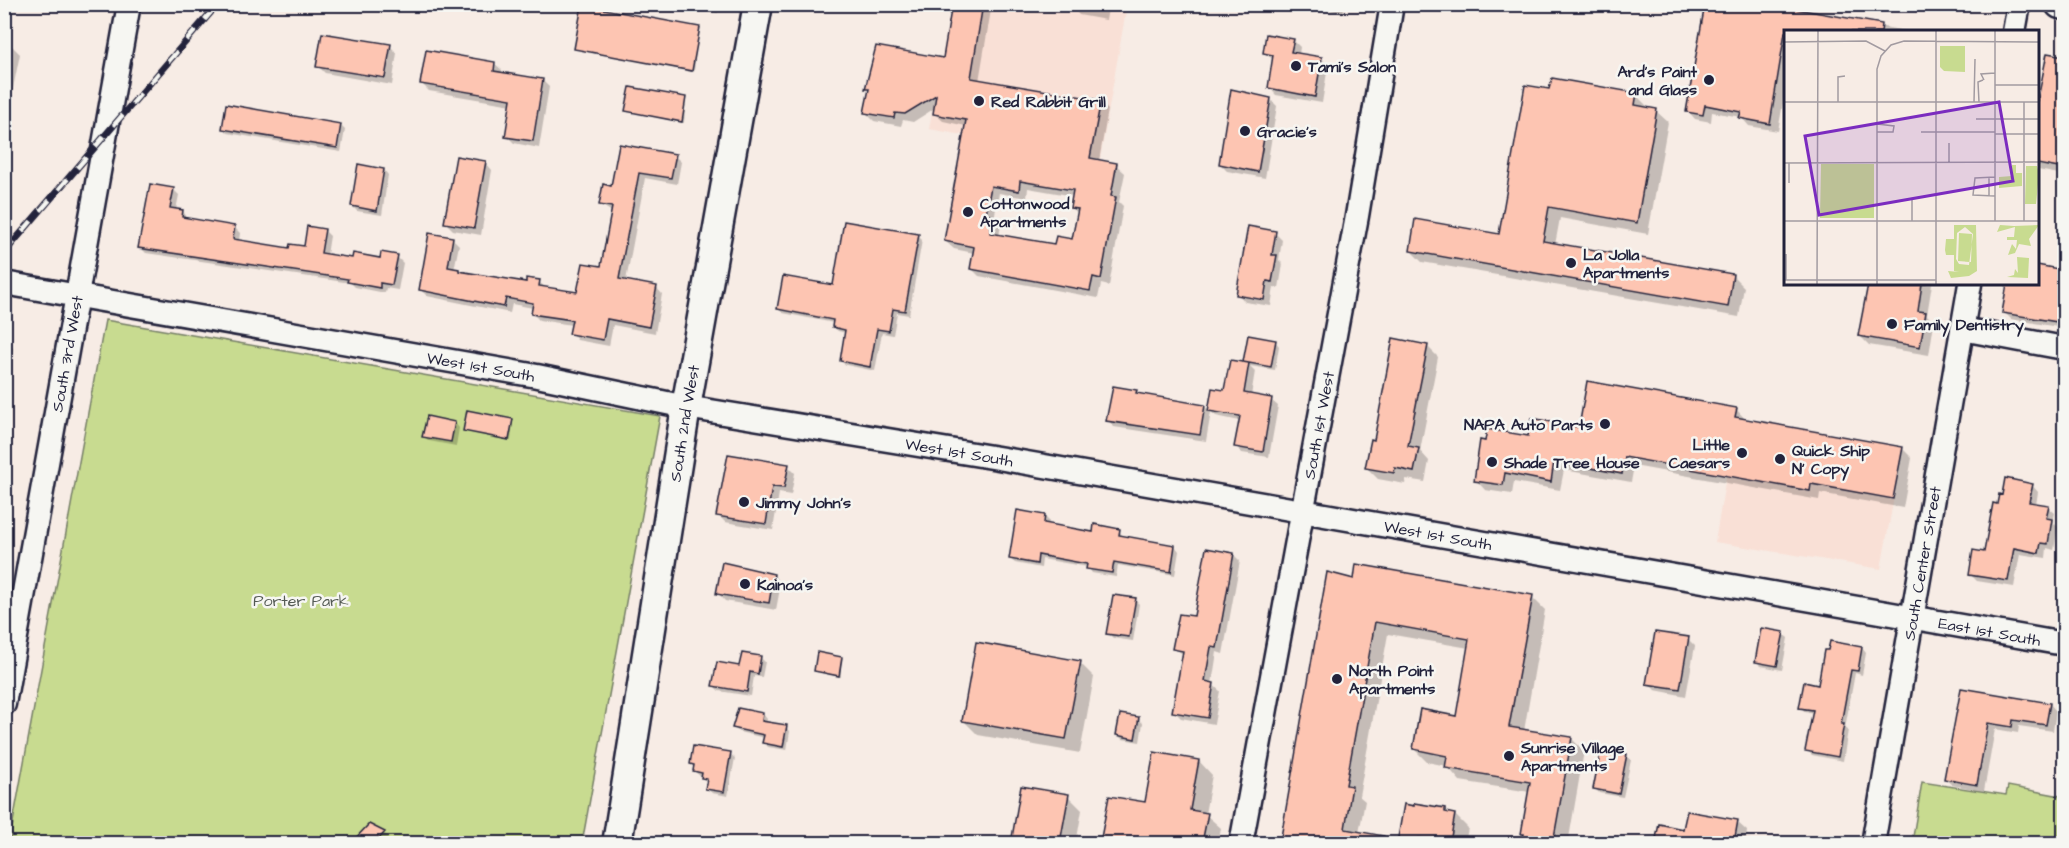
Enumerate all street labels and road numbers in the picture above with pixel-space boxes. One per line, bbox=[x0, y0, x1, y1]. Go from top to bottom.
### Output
street label: South 3rd West bbox=[46, 293, 89, 414]
street label: West 1st South bbox=[425, 347, 536, 387]
street label: South 2nd West bbox=[664, 363, 705, 483]
street label: South 1st West bbox=[1299, 369, 1340, 481]
street label: West 1st South bbox=[903, 433, 1015, 472]
street label: South Center Street bbox=[1898, 484, 1947, 642]
street label: West 1st South bbox=[1382, 516, 1494, 556]
street label: East 1st South bbox=[1937, 612, 2042, 652]

